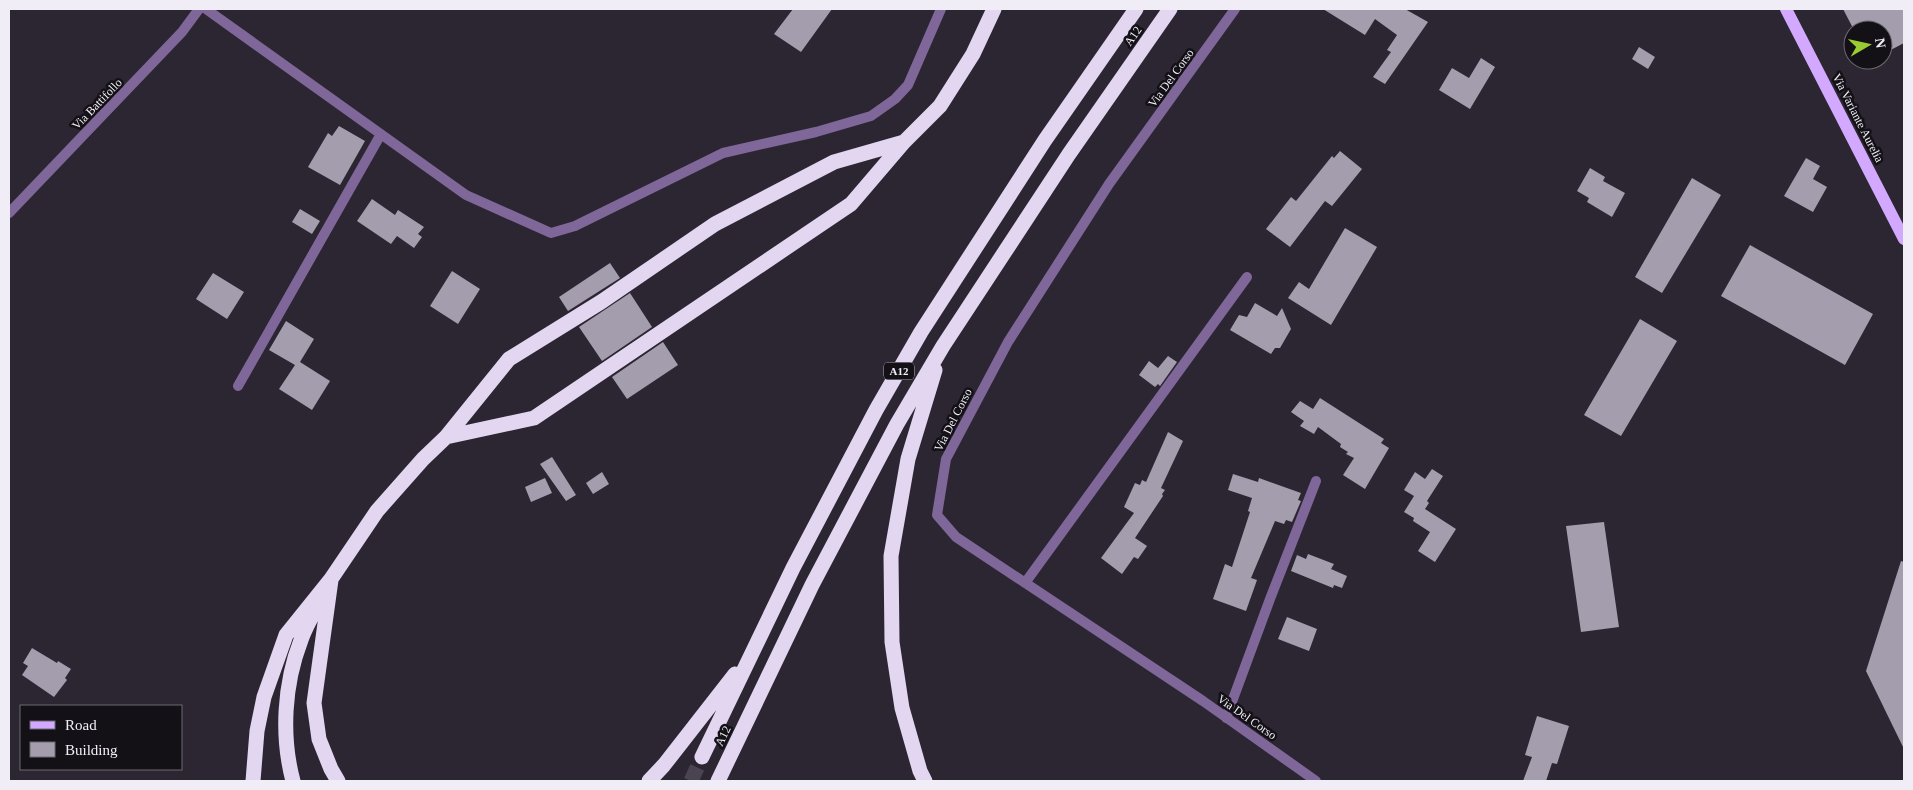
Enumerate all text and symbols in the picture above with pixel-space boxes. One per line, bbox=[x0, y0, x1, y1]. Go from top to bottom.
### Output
north arrow bbox=[1843, 20, 1893, 70]
street label: A12 bbox=[1121, 24, 1145, 48]
text: N bbox=[1872, 37, 1889, 49]
street label: Via Del Corso bbox=[1145, 46, 1197, 110]
street label: Via Variante Aurelia bbox=[1830, 71, 1887, 165]
street label: Via Battifollo bbox=[69, 76, 125, 132]
road number: A12 bbox=[884, 362, 914, 380]
street label: Via Del Corso bbox=[931, 386, 975, 454]
street label: Via Del Corso bbox=[1215, 692, 1279, 742]
legend bbox=[20, 705, 182, 770]
text: Road bbox=[65, 717, 97, 733]
street label: A12 bbox=[712, 724, 734, 748]
text: Building bbox=[65, 742, 118, 758]

